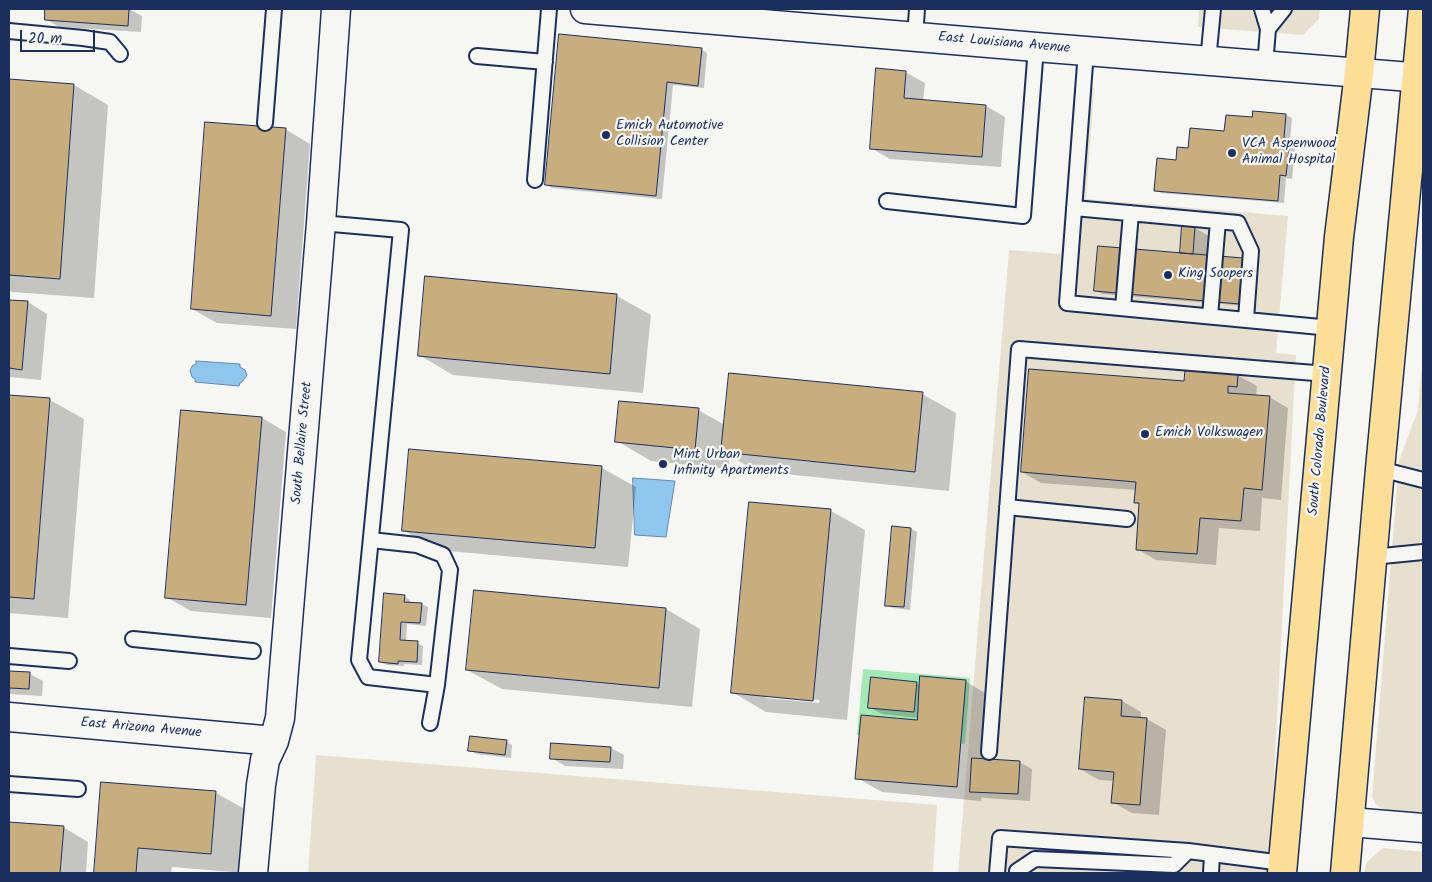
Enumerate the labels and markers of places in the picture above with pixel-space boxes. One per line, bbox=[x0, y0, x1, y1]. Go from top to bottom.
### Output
place label: Emich Automotive Collision Center bbox=[616, 119, 723, 152]
marker: Emich Automotive Collision Center bbox=[600, 129, 612, 141]
place label: VCA Aspenwood Animal Hospital bbox=[1242, 137, 1336, 170]
marker: VCA Aspenwood Animal Hospital bbox=[1226, 147, 1238, 159]
place label: King Soopers bbox=[1178, 267, 1253, 283]
marker: King Soopers bbox=[1162, 269, 1174, 281]
place label: Emich Volkswagen bbox=[1155, 426, 1263, 442]
marker: Emich Volkswagen bbox=[1139, 428, 1151, 440]
place label: Mint Urban Infinity Apartments bbox=[673, 448, 789, 481]
marker: Mint Urban Infinity Apartments bbox=[657, 458, 669, 470]

